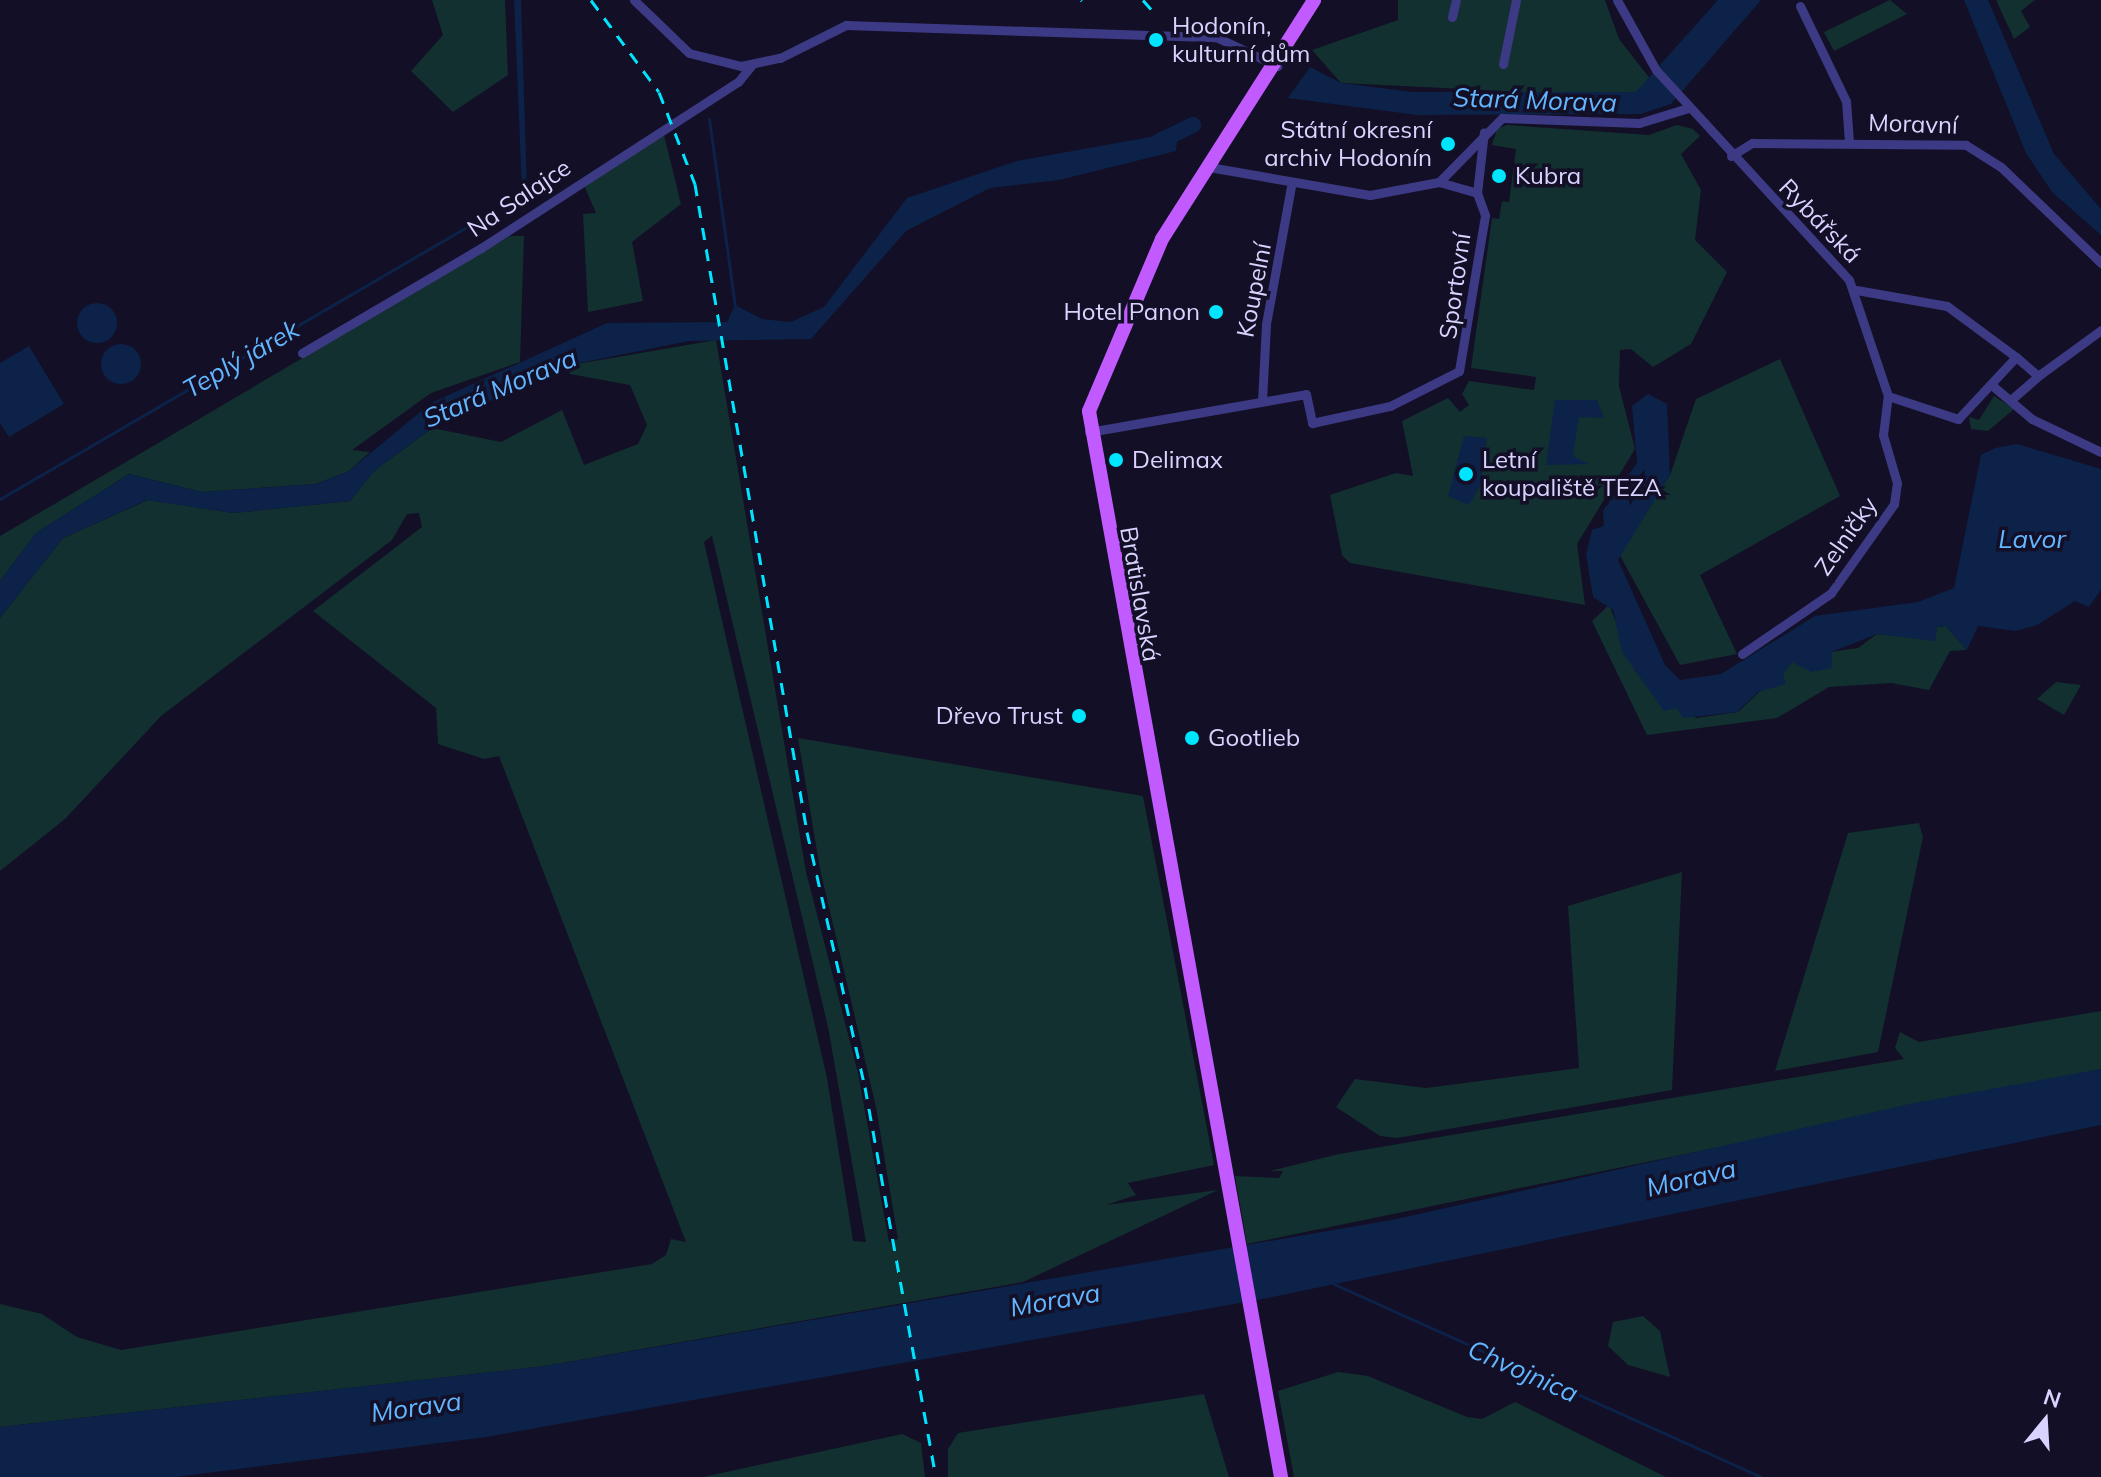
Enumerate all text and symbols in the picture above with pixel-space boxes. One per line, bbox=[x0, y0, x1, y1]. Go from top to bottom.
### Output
place label: Hodonín, kulturní dům bbox=[1172, 12, 1310, 68]
marker: Hodonín, kulturní dům bbox=[1147, 31, 1165, 49]
water label: Stará Morava bbox=[1453, 82, 1617, 118]
street label: Moravní bbox=[1868, 108, 1958, 140]
place label: Státní okresní archiv Hodonín bbox=[1264, 116, 1432, 172]
marker: Státní okresní archiv Hodonín bbox=[1439, 135, 1457, 153]
street label: Na Salajce bbox=[462, 153, 576, 243]
place label: Kubra bbox=[1515, 162, 1581, 190]
marker: Kubra bbox=[1490, 167, 1508, 185]
street label: Rybářská bbox=[1773, 173, 1867, 269]
street label: Sportovní bbox=[1433, 231, 1477, 341]
street label: Koupelní bbox=[1231, 240, 1277, 340]
place label: Hotel Panon bbox=[1063, 298, 1200, 326]
marker: Hotel Panon bbox=[1207, 303, 1225, 321]
water label: Teplý járek bbox=[177, 313, 305, 405]
water label: Stará Morava bbox=[419, 342, 581, 434]
place label: Delimax bbox=[1132, 446, 1223, 474]
place label: Letní koupaliště TEZA bbox=[1482, 446, 1662, 502]
marker: Delimax bbox=[1107, 451, 1125, 469]
marker: Letní koupaliště TEZA bbox=[1457, 465, 1475, 483]
street label: Zelničky bbox=[1809, 491, 1883, 581]
water label: Lavor bbox=[1998, 523, 2066, 555]
street label: Bratislavská bbox=[1114, 524, 1166, 664]
place label: Dřevo Trust bbox=[936, 702, 1063, 730]
marker: Dřevo Trust bbox=[1070, 707, 1088, 725]
place label: Gootlieb bbox=[1208, 724, 1300, 752]
marker: Gootlieb bbox=[1183, 729, 1201, 747]
water label: Morava bbox=[1643, 1153, 1739, 1203]
water label: Morava bbox=[1007, 1277, 1103, 1323]
water label: Chvojnica bbox=[1463, 1333, 1583, 1409]
north arrow bbox=[2005, 1381, 2085, 1461]
text: N bbox=[2040, 1382, 2065, 1414]
water label: Morava bbox=[369, 1385, 463, 1429]

